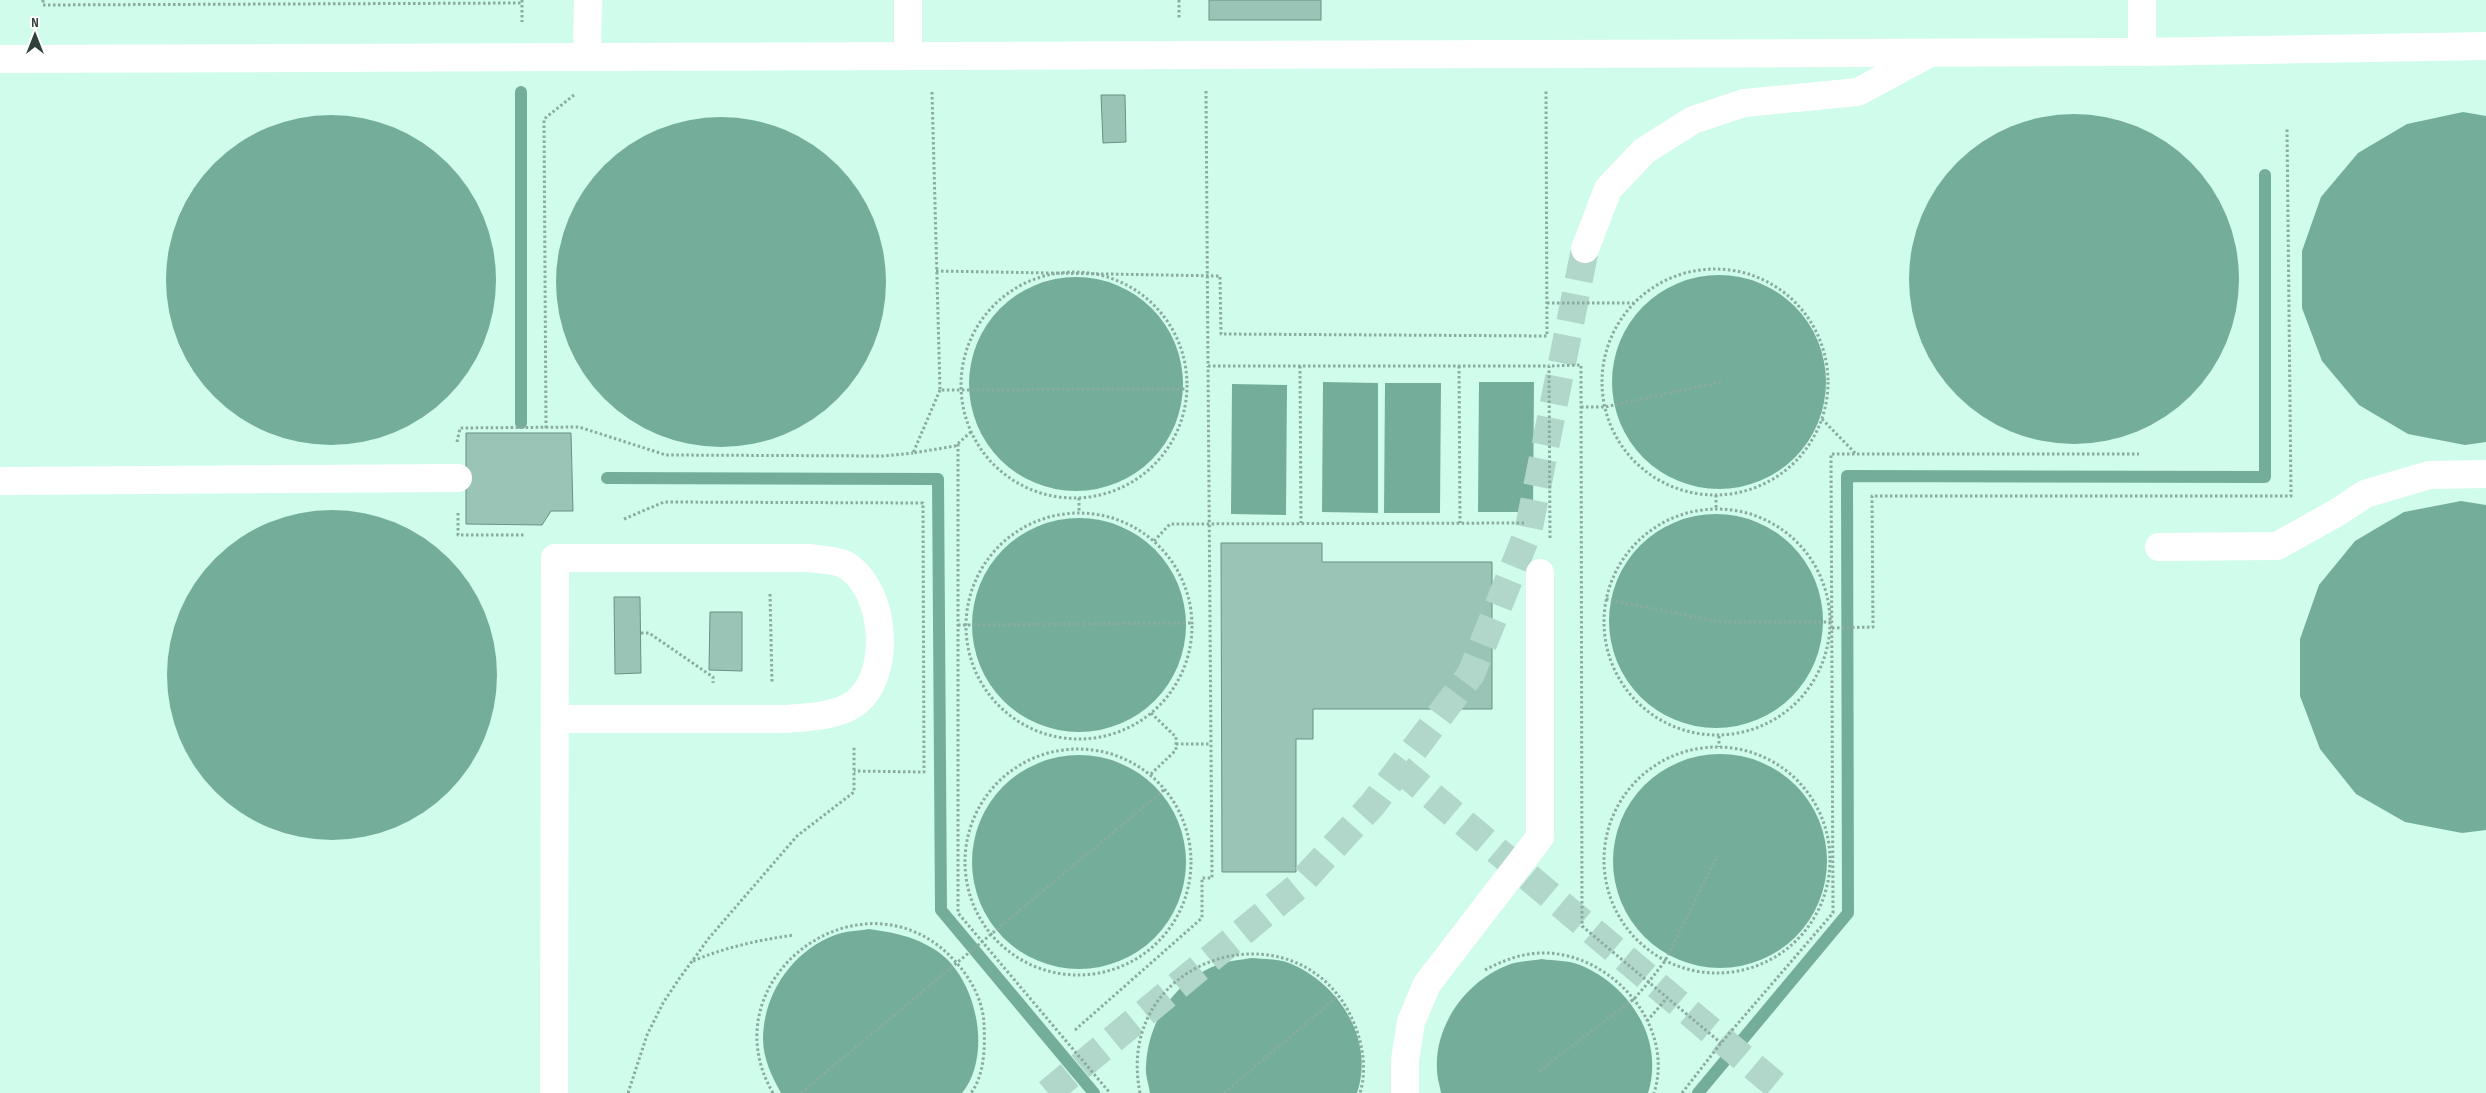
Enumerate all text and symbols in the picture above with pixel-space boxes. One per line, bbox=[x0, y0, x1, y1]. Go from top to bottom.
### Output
north arrow bbox=[10, 10, 60, 60]
text: N bbox=[31, 14, 39, 31]

